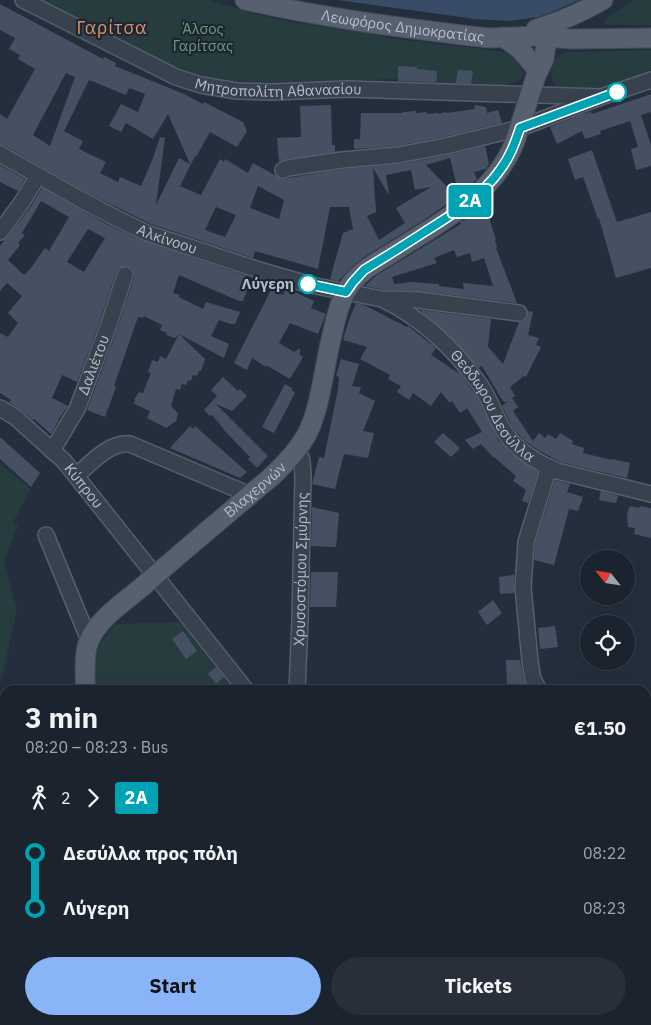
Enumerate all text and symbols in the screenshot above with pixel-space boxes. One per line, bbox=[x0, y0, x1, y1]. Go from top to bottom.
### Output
street label: Λεωφόρος Δημοκρατίας bbox=[320, 5, 485, 46]
district label: Γαρίτσα bbox=[76, 16, 148, 39]
park label: Άλσος Γαρίτσας bbox=[173, 19, 233, 55]
street label: Μητροπολίτη Αθανασίου bbox=[192, 74, 362, 101]
unlabelled marker bbox=[607, 82, 627, 102]
line badge: 2Α bbox=[448, 185, 492, 217]
text: 2Α bbox=[458, 189, 482, 212]
street label: Αλκίνοου bbox=[134, 220, 200, 258]
place label: Λύγερη bbox=[242, 274, 294, 293]
marker: Λύγερη bbox=[298, 274, 318, 294]
street label: Δαλιέτου bbox=[73, 332, 113, 398]
street label: Θεόδωρου Δεσύλλα bbox=[447, 345, 539, 466]
street label: Βλαχερνών bbox=[220, 458, 290, 522]
street label: Κύπρου bbox=[60, 459, 108, 512]
street label: Χρυσοστόμου Σμύρνης bbox=[289, 492, 312, 646]
north arrow bbox=[580, 550, 635, 605]
map controls bbox=[580, 550, 635, 670]
button: locate bbox=[580, 615, 635, 670]
text: 3 min bbox=[25, 699, 98, 736]
text: €1.50 bbox=[574, 716, 626, 740]
text: 08:20 – 08:23 · Bus bbox=[25, 737, 168, 757]
icon: walk bbox=[25, 784, 53, 812]
icon: forward bbox=[79, 784, 107, 812]
text: 2Α bbox=[125, 786, 148, 809]
text: 2 bbox=[61, 788, 71, 808]
text: Δεσύλλα προς πόλη bbox=[63, 841, 238, 865]
text: 08:22 bbox=[583, 843, 626, 863]
text: Λύγερη bbox=[63, 896, 129, 920]
text: 08:23 bbox=[583, 898, 626, 918]
button: Start bbox=[25, 957, 321, 1015]
button: Tickets bbox=[331, 957, 626, 1015]

